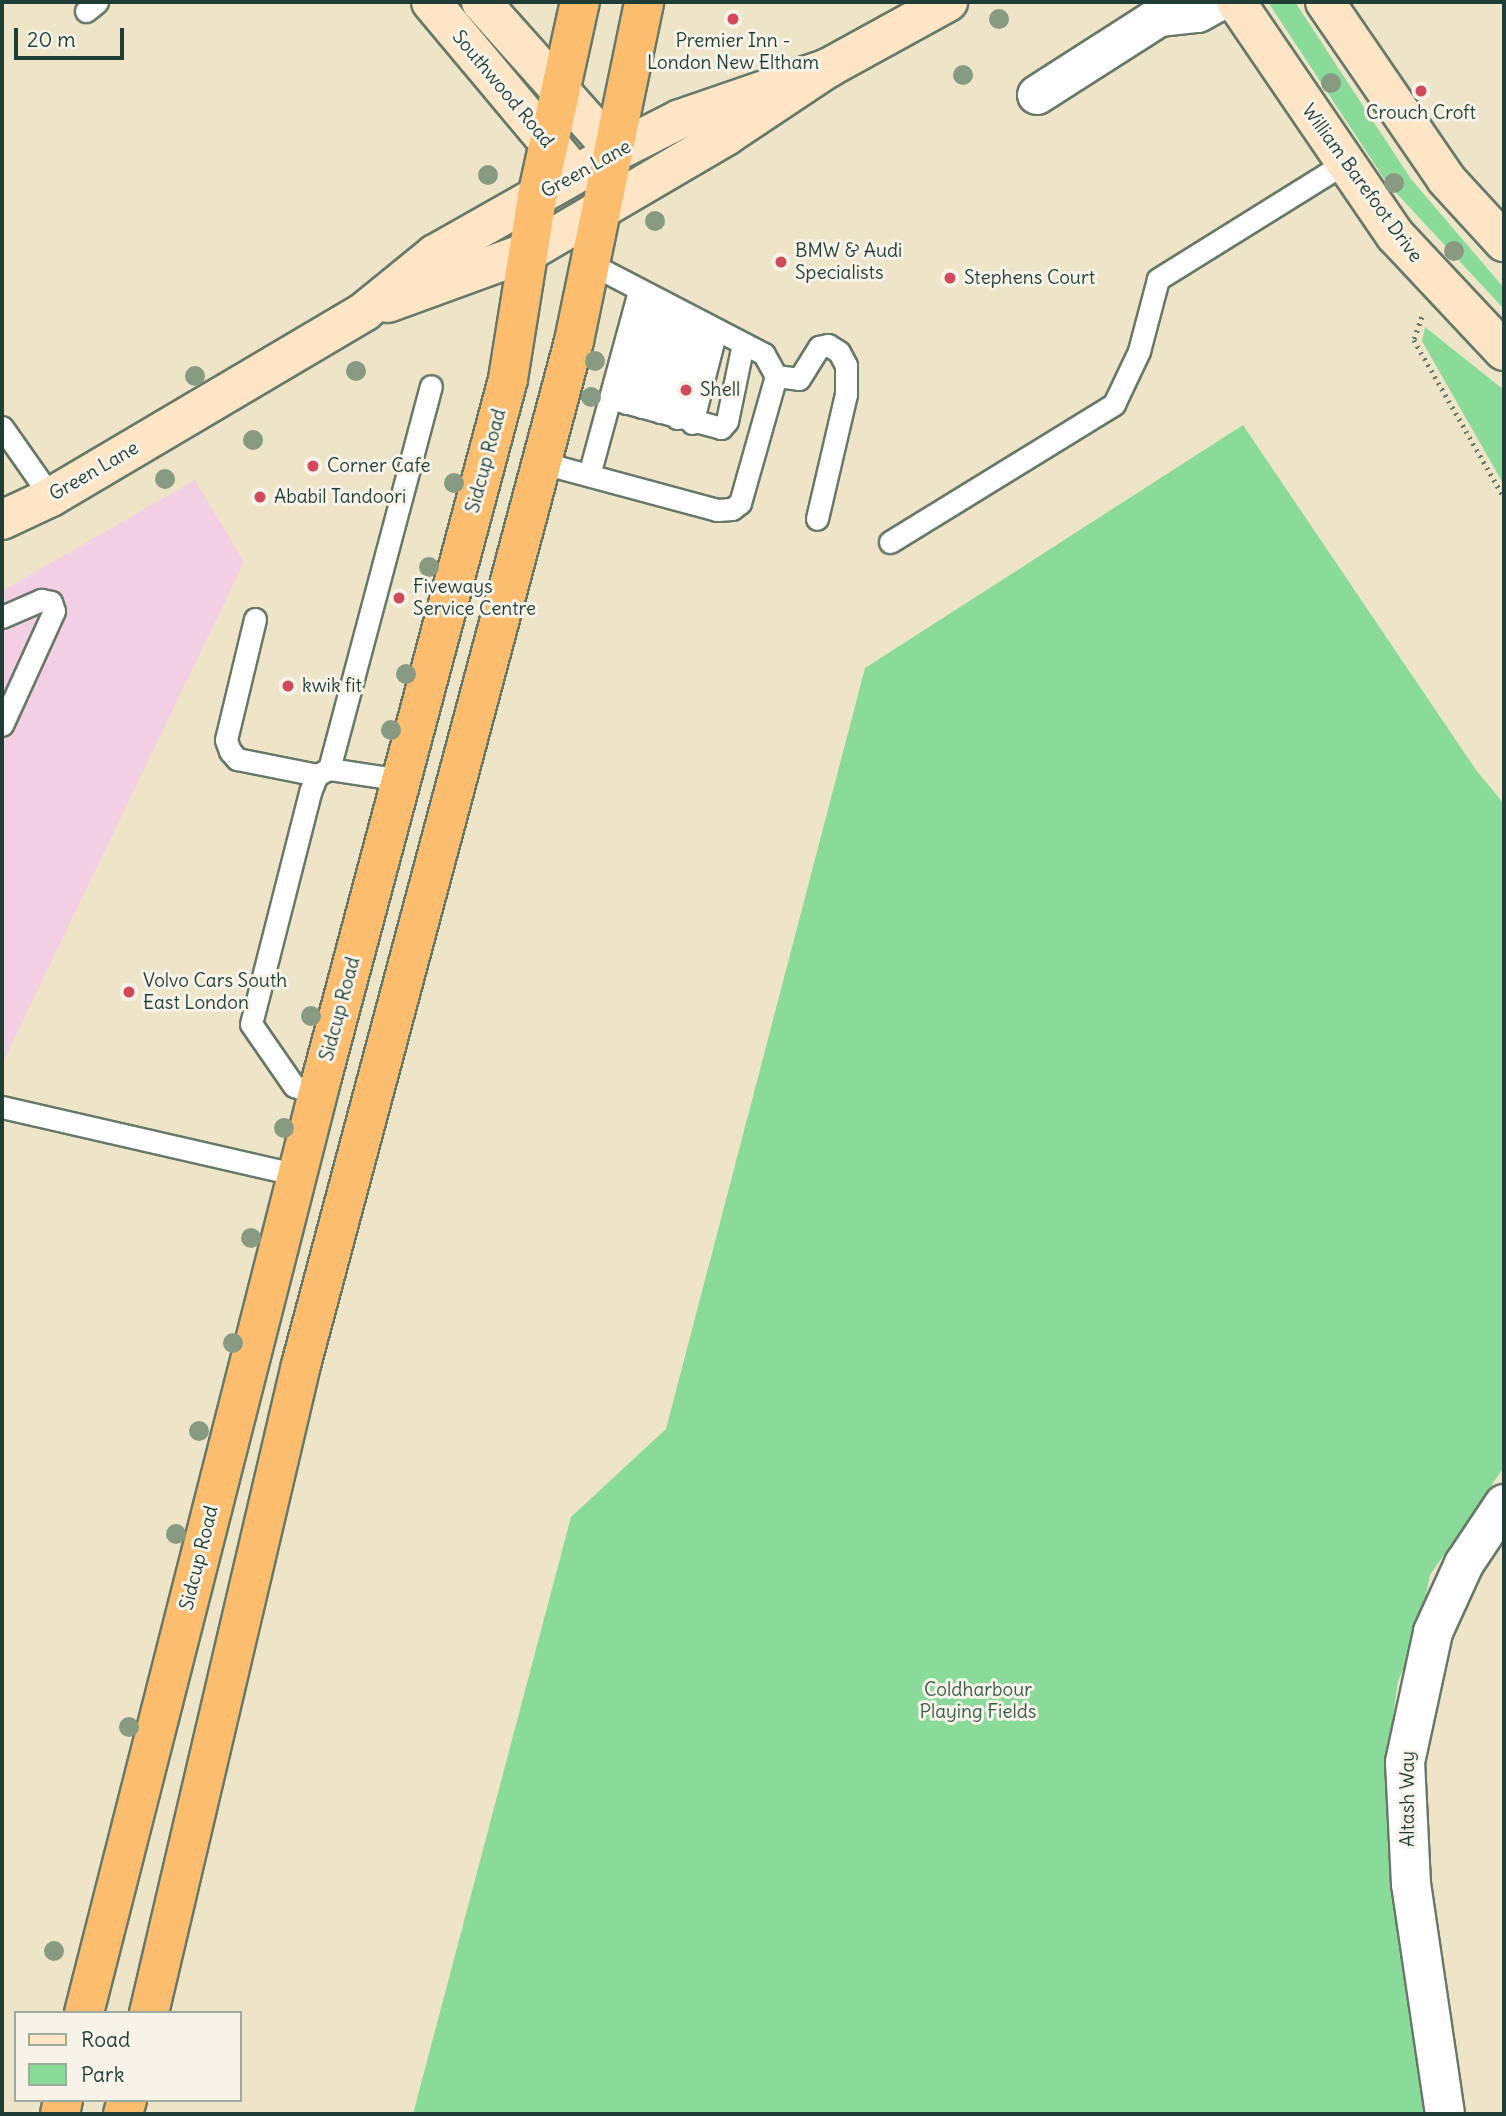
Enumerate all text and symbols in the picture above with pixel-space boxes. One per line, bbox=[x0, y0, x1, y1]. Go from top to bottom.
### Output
marker: Premier Inn - London New Eltham bbox=[725, 11, 741, 27]
scale bar bbox=[18, 14, 128, 58]
text: 20 m bbox=[27, 26, 76, 53]
street label: Southwood Road bbox=[447, 26, 559, 152]
place label: Premier Inn - London New Eltham bbox=[647, 30, 819, 74]
marker: Crouch Croft bbox=[1413, 83, 1429, 99]
street label: William Barefoot Drive bbox=[1297, 99, 1427, 267]
place label: Crouch Croft bbox=[1366, 102, 1476, 124]
street label: Green Lane bbox=[537, 135, 635, 203]
place label: BMW & Audi Specialists bbox=[795, 240, 902, 284]
marker: BMW & Audi Specialists bbox=[773, 254, 789, 270]
place label: Stephens Court bbox=[964, 267, 1095, 289]
marker: Stephens Court bbox=[942, 270, 958, 286]
place label: Shell bbox=[700, 379, 740, 401]
marker: Shell bbox=[678, 382, 694, 398]
street label: Sidcup Road bbox=[461, 407, 511, 515]
street label: Green Lane bbox=[45, 436, 143, 506]
place label: Corner Cafe bbox=[327, 455, 430, 477]
marker: Corner Cafe bbox=[305, 458, 321, 474]
place label: Ababil Tandoori bbox=[274, 486, 406, 508]
marker: Ababil Tandoori bbox=[252, 489, 268, 505]
place label: Fiveways Service Centre bbox=[413, 576, 536, 620]
marker: Fiveways Service Centre bbox=[391, 590, 407, 606]
place label: kwik fit bbox=[302, 675, 362, 697]
marker: kwik fit bbox=[280, 678, 296, 694]
street label: Sidcup Road bbox=[315, 955, 365, 1063]
place label: Volvo Cars South East London bbox=[143, 970, 287, 1014]
marker: Volvo Cars South East London bbox=[121, 984, 137, 1000]
street label: Sidcup Road bbox=[175, 1503, 223, 1613]
park label: Coldharbour Playing Fields bbox=[920, 1679, 1036, 1723]
street label: Altash Way bbox=[1397, 1751, 1419, 1847]
legend bbox=[14, 2011, 242, 2102]
text: Road bbox=[81, 2026, 130, 2053]
text: Park bbox=[81, 2061, 124, 2088]

